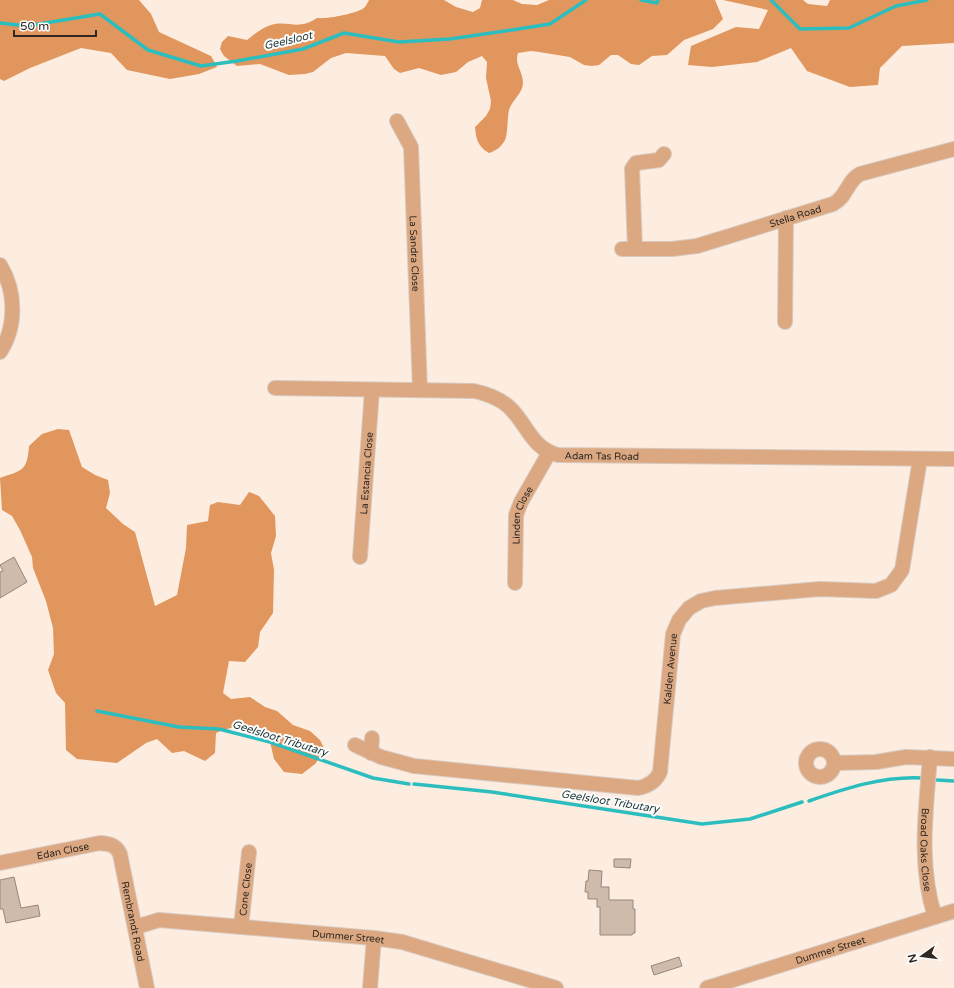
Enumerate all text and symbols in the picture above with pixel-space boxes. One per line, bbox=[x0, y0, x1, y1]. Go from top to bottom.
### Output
scale bar bbox=[14, 12, 96, 38]
text: 50 m bbox=[20, 19, 49, 33]
water label: Geelsloot bbox=[263, 28, 315, 52]
street label: Stella Road bbox=[768, 203, 823, 230]
street label: La Sandra Close bbox=[407, 215, 421, 292]
street label: La Estancia Close bbox=[358, 431, 376, 515]
street label: Adam Tas Road bbox=[565, 450, 639, 463]
street label: Linden Close bbox=[511, 484, 536, 545]
street label: Kalden Avenue bbox=[661, 632, 680, 705]
water label: Geelsloot Tributary bbox=[231, 718, 330, 759]
water label: Geelsloot Tributary bbox=[560, 787, 661, 816]
street label: Broad Oaks Close bbox=[918, 808, 934, 893]
street label: Edan Close bbox=[36, 840, 90, 863]
street label: Cone Close bbox=[237, 862, 255, 916]
street label: Rembrandt Road bbox=[119, 880, 147, 963]
street label: Dummer Street bbox=[312, 928, 385, 946]
street label: Dummer Street bbox=[794, 934, 867, 967]
north arrow bbox=[902, 936, 942, 976]
text: N bbox=[905, 952, 920, 964]

